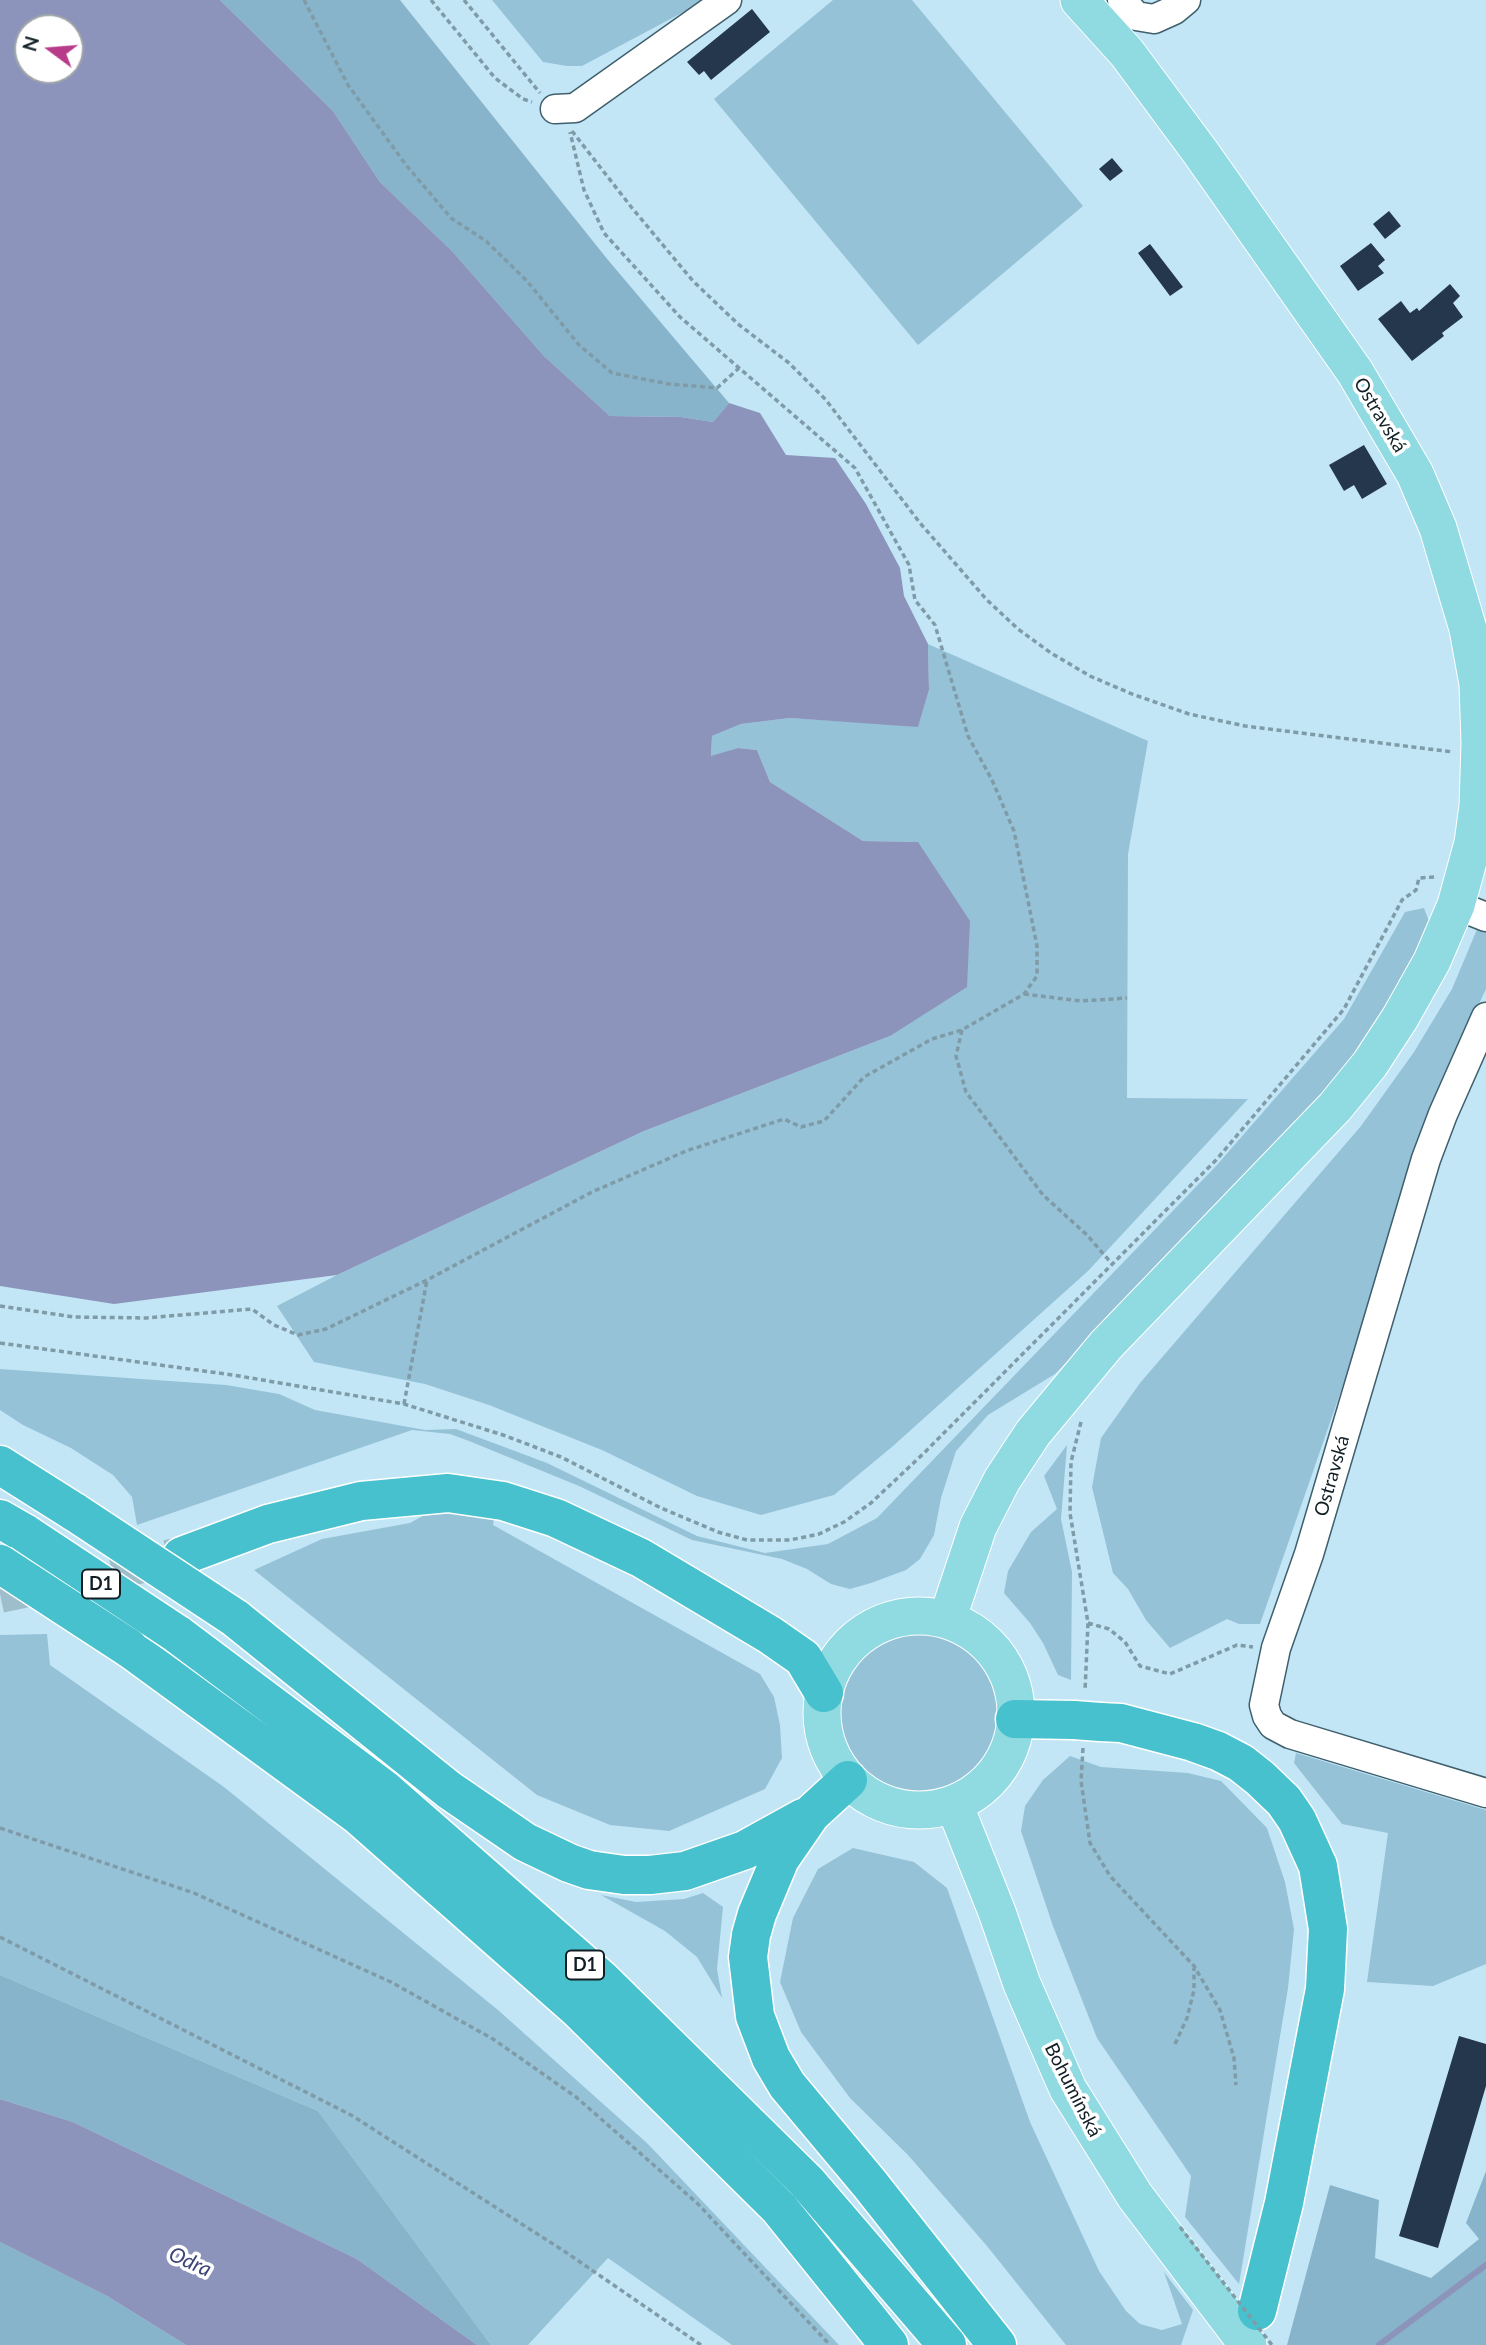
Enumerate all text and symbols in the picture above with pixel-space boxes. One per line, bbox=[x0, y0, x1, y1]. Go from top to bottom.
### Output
north arrow bbox=[14, 14, 84, 84]
text: N bbox=[17, 33, 43, 54]
street label: Ostravská bbox=[1349, 374, 1411, 456]
street label: Ostravská bbox=[1310, 1433, 1354, 1519]
road number: D1 bbox=[82, 1569, 120, 1598]
road number: D1 bbox=[566, 1951, 604, 1980]
street label: Bohumínská bbox=[1040, 2039, 1106, 2141]
water label: Odra bbox=[165, 2242, 215, 2282]

